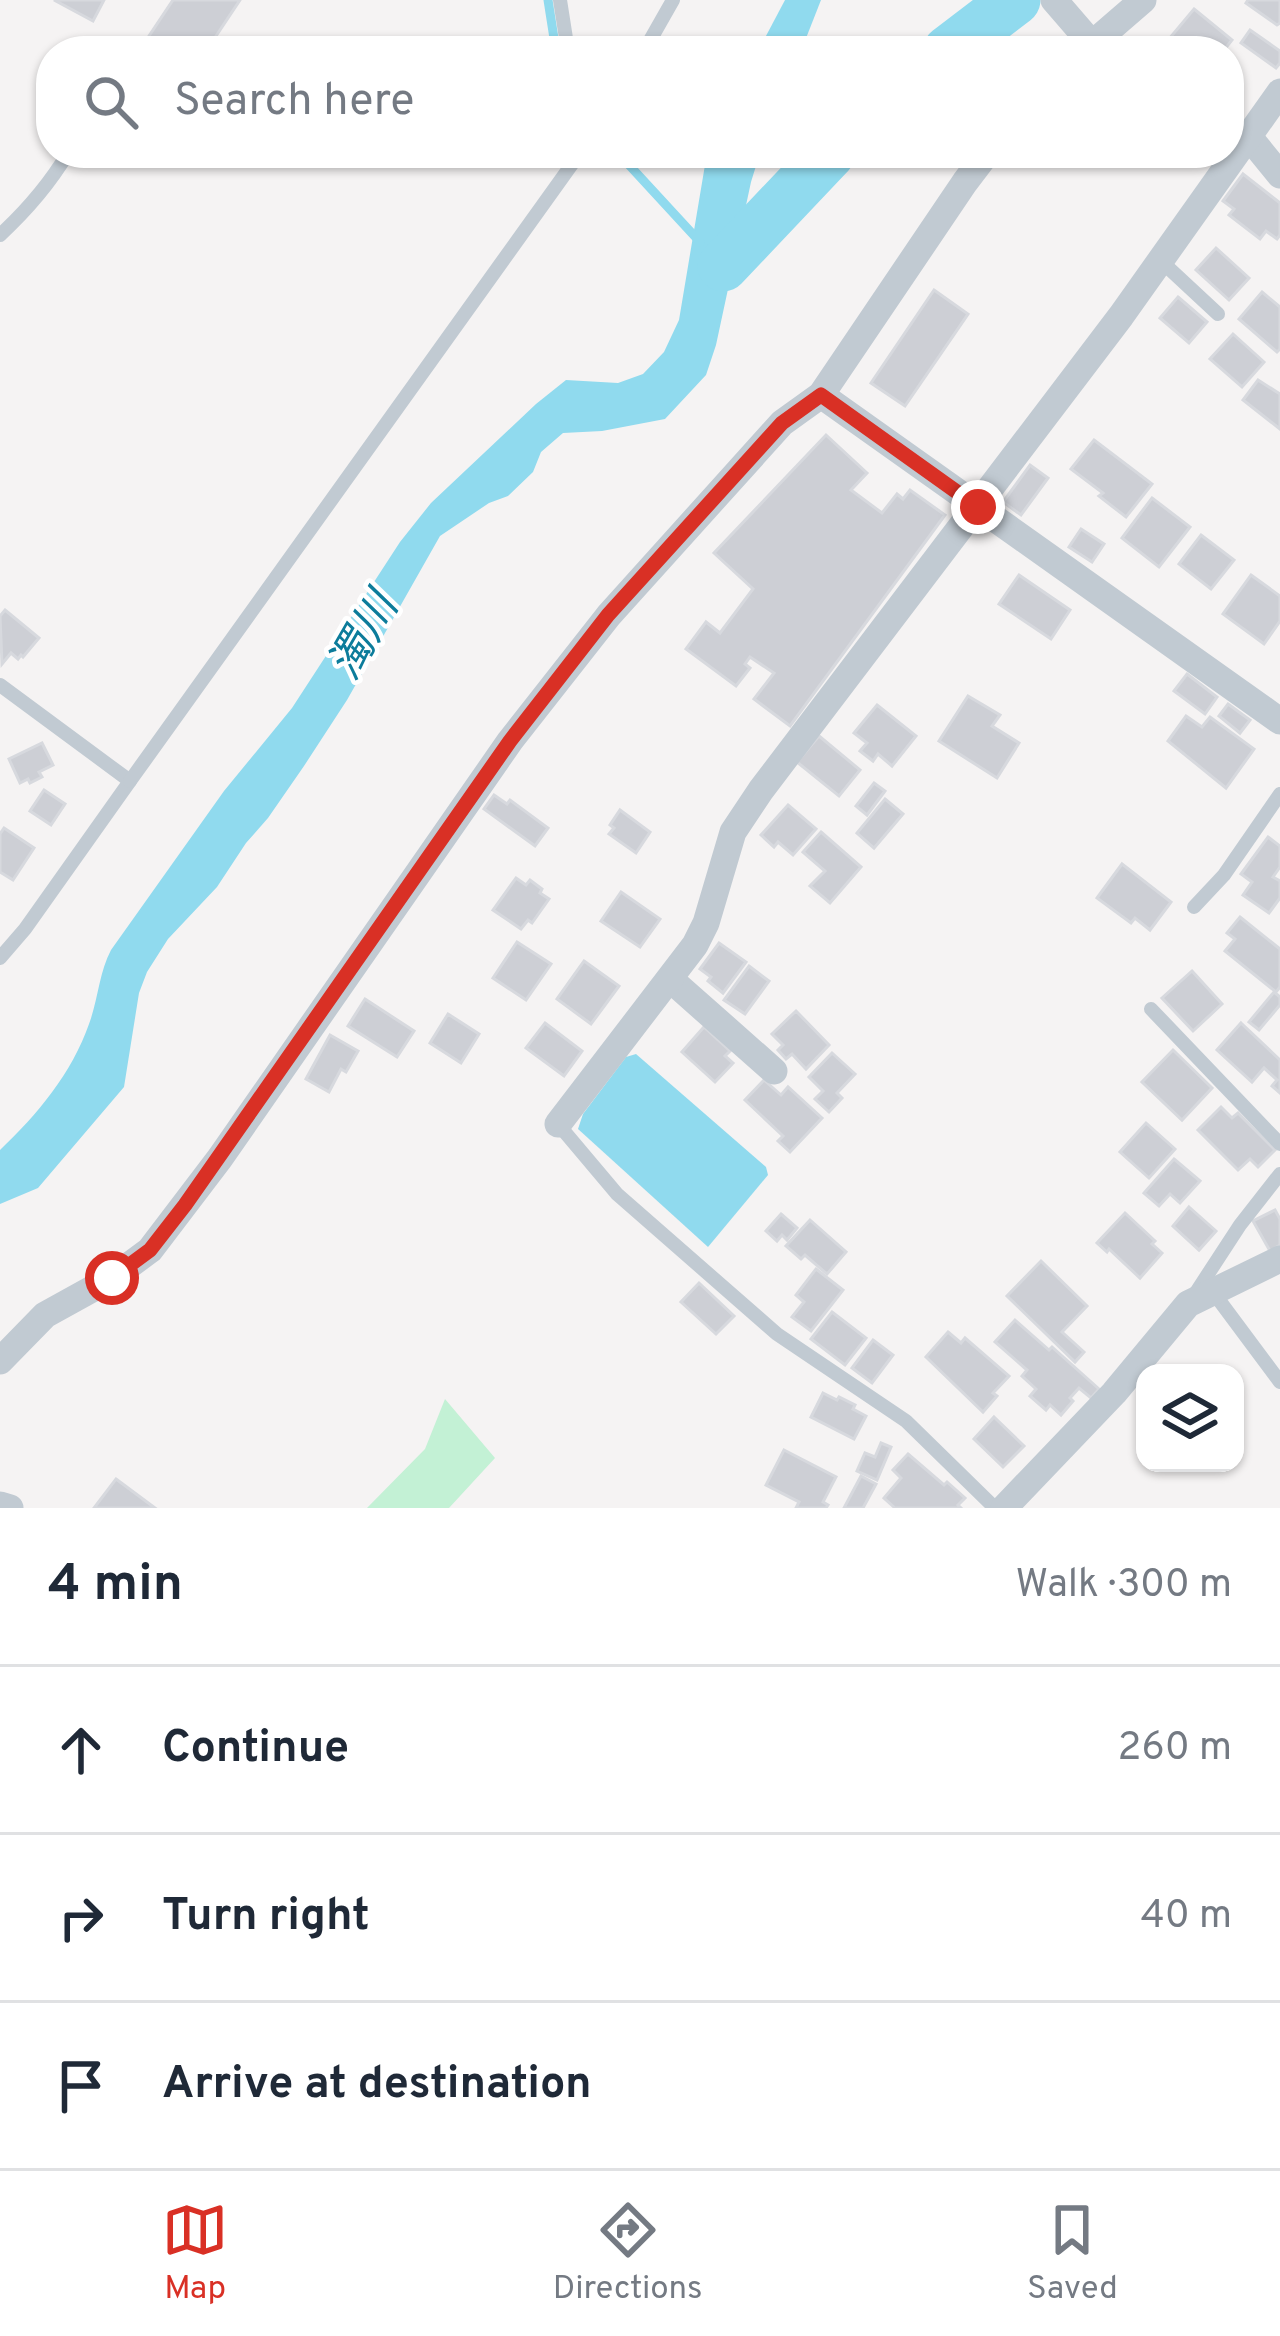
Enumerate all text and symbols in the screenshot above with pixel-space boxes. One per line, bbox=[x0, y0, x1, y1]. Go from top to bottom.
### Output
search box bbox=[36, 36, 1244, 168]
icon: search bbox=[78, 69, 144, 135]
text: Search here bbox=[174, 74, 414, 131]
route end bbox=[951, 480, 1005, 534]
water label: 濁川 bbox=[319, 581, 415, 690]
route start bbox=[85, 1251, 139, 1305]
map controls bbox=[1136, 1364, 1244, 1472]
button: layers bbox=[1136, 1364, 1244, 1472]
text: 4 min bbox=[48, 1554, 183, 1619]
text: Walk · 300 m bbox=[1015, 1562, 1232, 1611]
icon: ahead bbox=[48, 1717, 114, 1783]
text: Continue bbox=[162, 1721, 349, 1778]
text: 260 m bbox=[1118, 1725, 1232, 1774]
icon: right bbox=[48, 1885, 114, 1951]
text: Turn right bbox=[162, 1889, 370, 1946]
text: 40 m bbox=[1141, 1893, 1232, 1942]
icon: arrive bbox=[48, 2053, 114, 2119]
text: Arrive at destination bbox=[162, 2057, 592, 2114]
tab: Map bbox=[162, 2197, 228, 2311]
tab: Directions bbox=[553, 2197, 703, 2311]
tab: Saved bbox=[1027, 2197, 1118, 2311]

